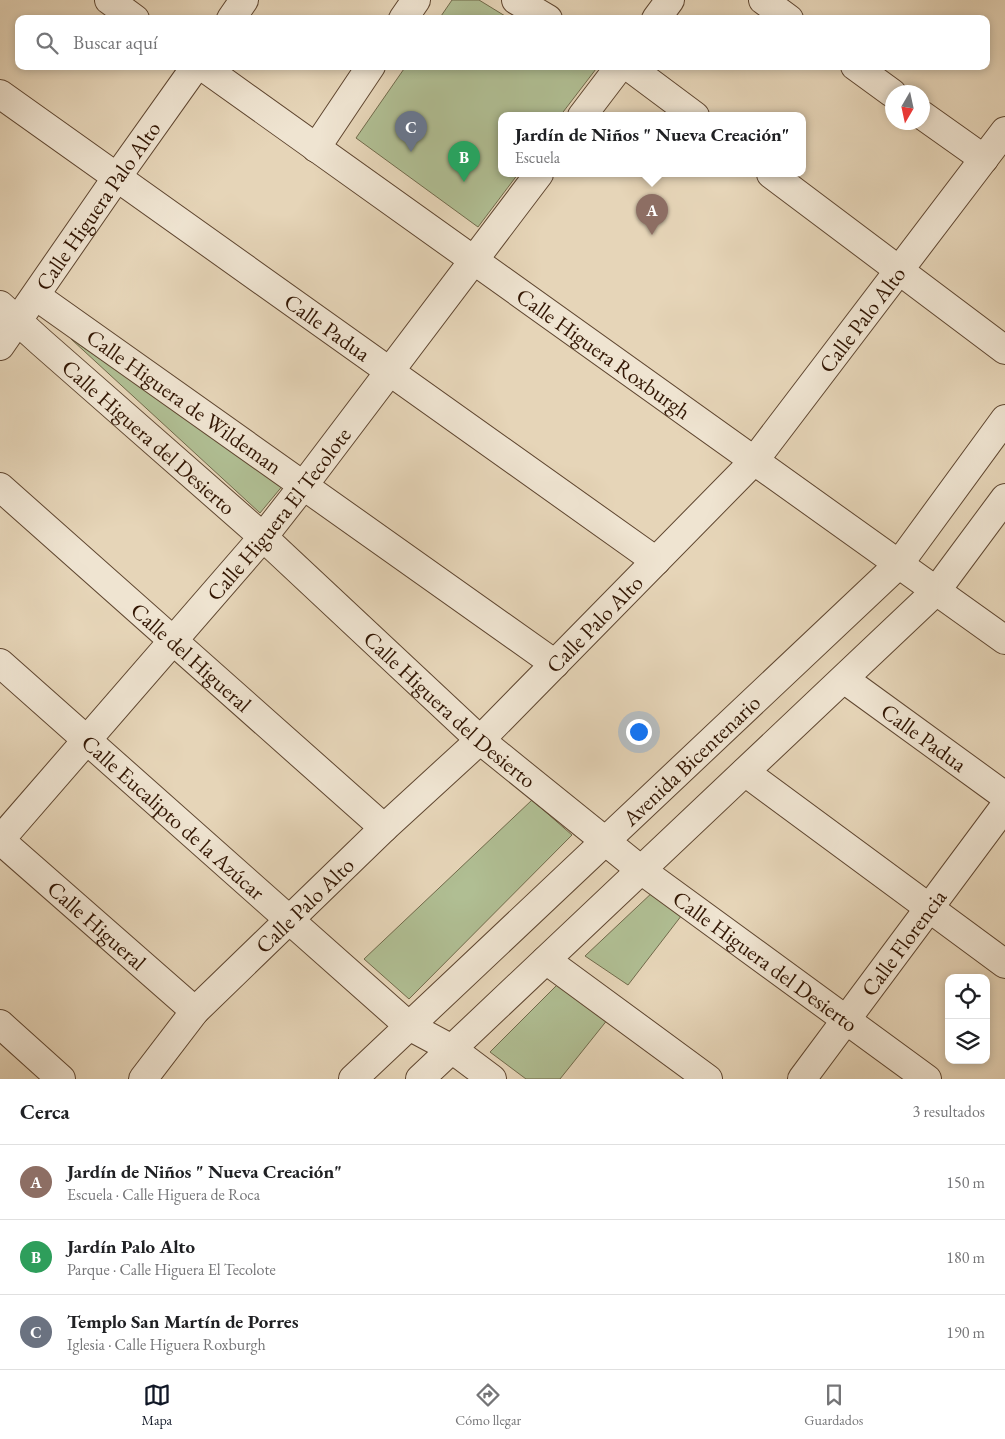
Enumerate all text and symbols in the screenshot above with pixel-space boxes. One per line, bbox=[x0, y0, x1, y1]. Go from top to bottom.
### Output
search box bbox=[15, 15, 990, 70]
icon: search bbox=[33, 29, 61, 57]
text: Buscar aquí bbox=[73, 30, 158, 55]
north arrow bbox=[885, 85, 930, 130]
pin: C bbox=[395, 111, 427, 152]
popup bbox=[498, 112, 806, 177]
street label: Calle Higuera Palo Alto bbox=[28, 115, 167, 296]
text: Jardín de Niños " Nueva Creación" bbox=[515, 122, 789, 147]
pin: B bbox=[448, 141, 480, 182]
text: Escuela bbox=[515, 147, 560, 168]
pin: A bbox=[636, 194, 668, 235]
street label: Calle Palo Alto bbox=[812, 260, 912, 378]
street label: Calle Higuera Roxburgh bbox=[511, 281, 697, 426]
street label: Calle Padua bbox=[279, 287, 377, 368]
street label: Calle Higuera de Wildeman bbox=[81, 322, 288, 481]
street label: Calle Higuera del Desierto bbox=[56, 353, 242, 521]
street label: Calle Higuera El Tecolote bbox=[200, 421, 357, 607]
street label: Calle Palo Alto bbox=[540, 568, 649, 679]
street label: Calle del Higueral bbox=[125, 596, 258, 718]
street label: Calle Higuera del Desierto bbox=[358, 624, 542, 794]
street label: Avenida Bicentenario bbox=[615, 688, 767, 833]
street label: Calle Padua bbox=[875, 696, 973, 778]
your location bbox=[626, 719, 652, 745]
street label: Calle Eucalipto de la Azúcar bbox=[76, 728, 272, 907]
street label: Calle Palo Alto bbox=[249, 850, 360, 959]
street label: Calle Higueral bbox=[41, 874, 153, 976]
street label: Calle Florencia bbox=[854, 883, 953, 1002]
street label: Calle Higuera del Desierto bbox=[667, 884, 864, 1038]
map controls bbox=[945, 974, 990, 1064]
button: locate bbox=[945, 974, 990, 1019]
button: layers bbox=[945, 1019, 990, 1064]
text: Cerca bbox=[20, 1098, 70, 1125]
text: 3 resultados bbox=[913, 1101, 985, 1122]
text: Jardín de Niños " Nueva Creación" bbox=[67, 1159, 342, 1184]
text: A bbox=[30, 1172, 42, 1193]
text: 150 m bbox=[946, 1172, 985, 1193]
text: Escuela · Calle Higuera de Roca bbox=[67, 1184, 260, 1205]
text: Jardín Palo Alto bbox=[67, 1234, 195, 1259]
text: B bbox=[31, 1247, 41, 1268]
text: 180 m bbox=[946, 1247, 985, 1268]
text: Parque · Calle Higuera El Tecolote bbox=[67, 1259, 276, 1280]
text: Templo San Martín de Porres bbox=[67, 1309, 299, 1334]
text: C bbox=[30, 1322, 42, 1343]
text: 190 m bbox=[946, 1322, 985, 1343]
text: Iglesia · Calle Higuera Roxburgh bbox=[67, 1334, 266, 1355]
tab: Mapa bbox=[142, 1381, 172, 1429]
tab: Cómo llegar bbox=[455, 1381, 521, 1429]
tab: Guardados bbox=[804, 1381, 863, 1429]

